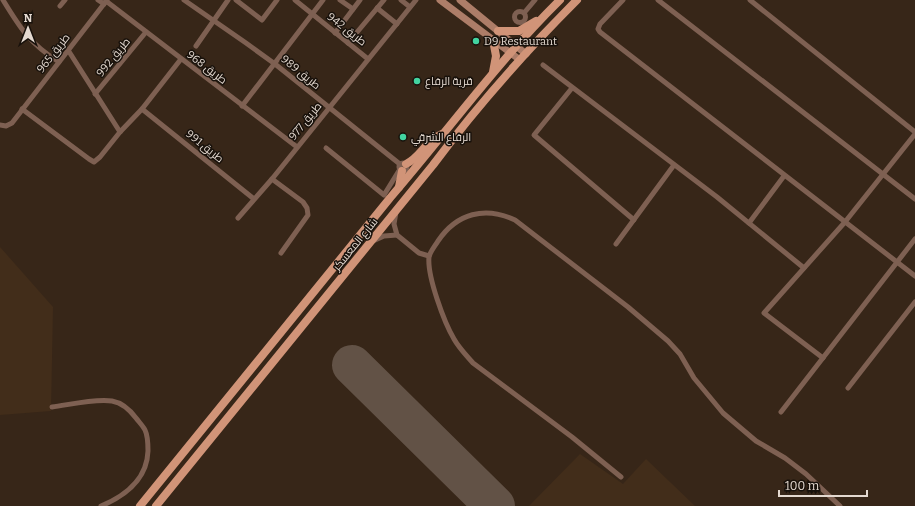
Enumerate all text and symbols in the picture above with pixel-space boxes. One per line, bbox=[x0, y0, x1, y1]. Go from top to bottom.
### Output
north arrow bbox=[8, 8, 48, 48]
street label: طريق 942 bbox=[324, 10, 369, 49]
text: N bbox=[24, 12, 33, 25]
street label: طريق 965 bbox=[34, 31, 73, 75]
street label: طريق 992 bbox=[94, 35, 133, 79]
place label: D9 Restaurant bbox=[484, 35, 557, 48]
marker: D9 Restaurant bbox=[471, 36, 481, 46]
street label: طريق 968 bbox=[184, 48, 229, 87]
street label: طريق 989 bbox=[278, 53, 323, 92]
place label: قرية الرفاع bbox=[425, 75, 473, 89]
marker: قرية الرفاع bbox=[412, 76, 422, 86]
street label: طريق 977 bbox=[286, 100, 325, 143]
street label: طريق 991 bbox=[183, 127, 226, 166]
place label: الرفاع الشرقي bbox=[411, 131, 471, 146]
marker: الرفاع الشرقي bbox=[398, 132, 408, 142]
street label: شارع المعسكر bbox=[330, 215, 381, 275]
scale bar bbox=[779, 472, 867, 498]
text: 100 m bbox=[785, 479, 820, 493]

